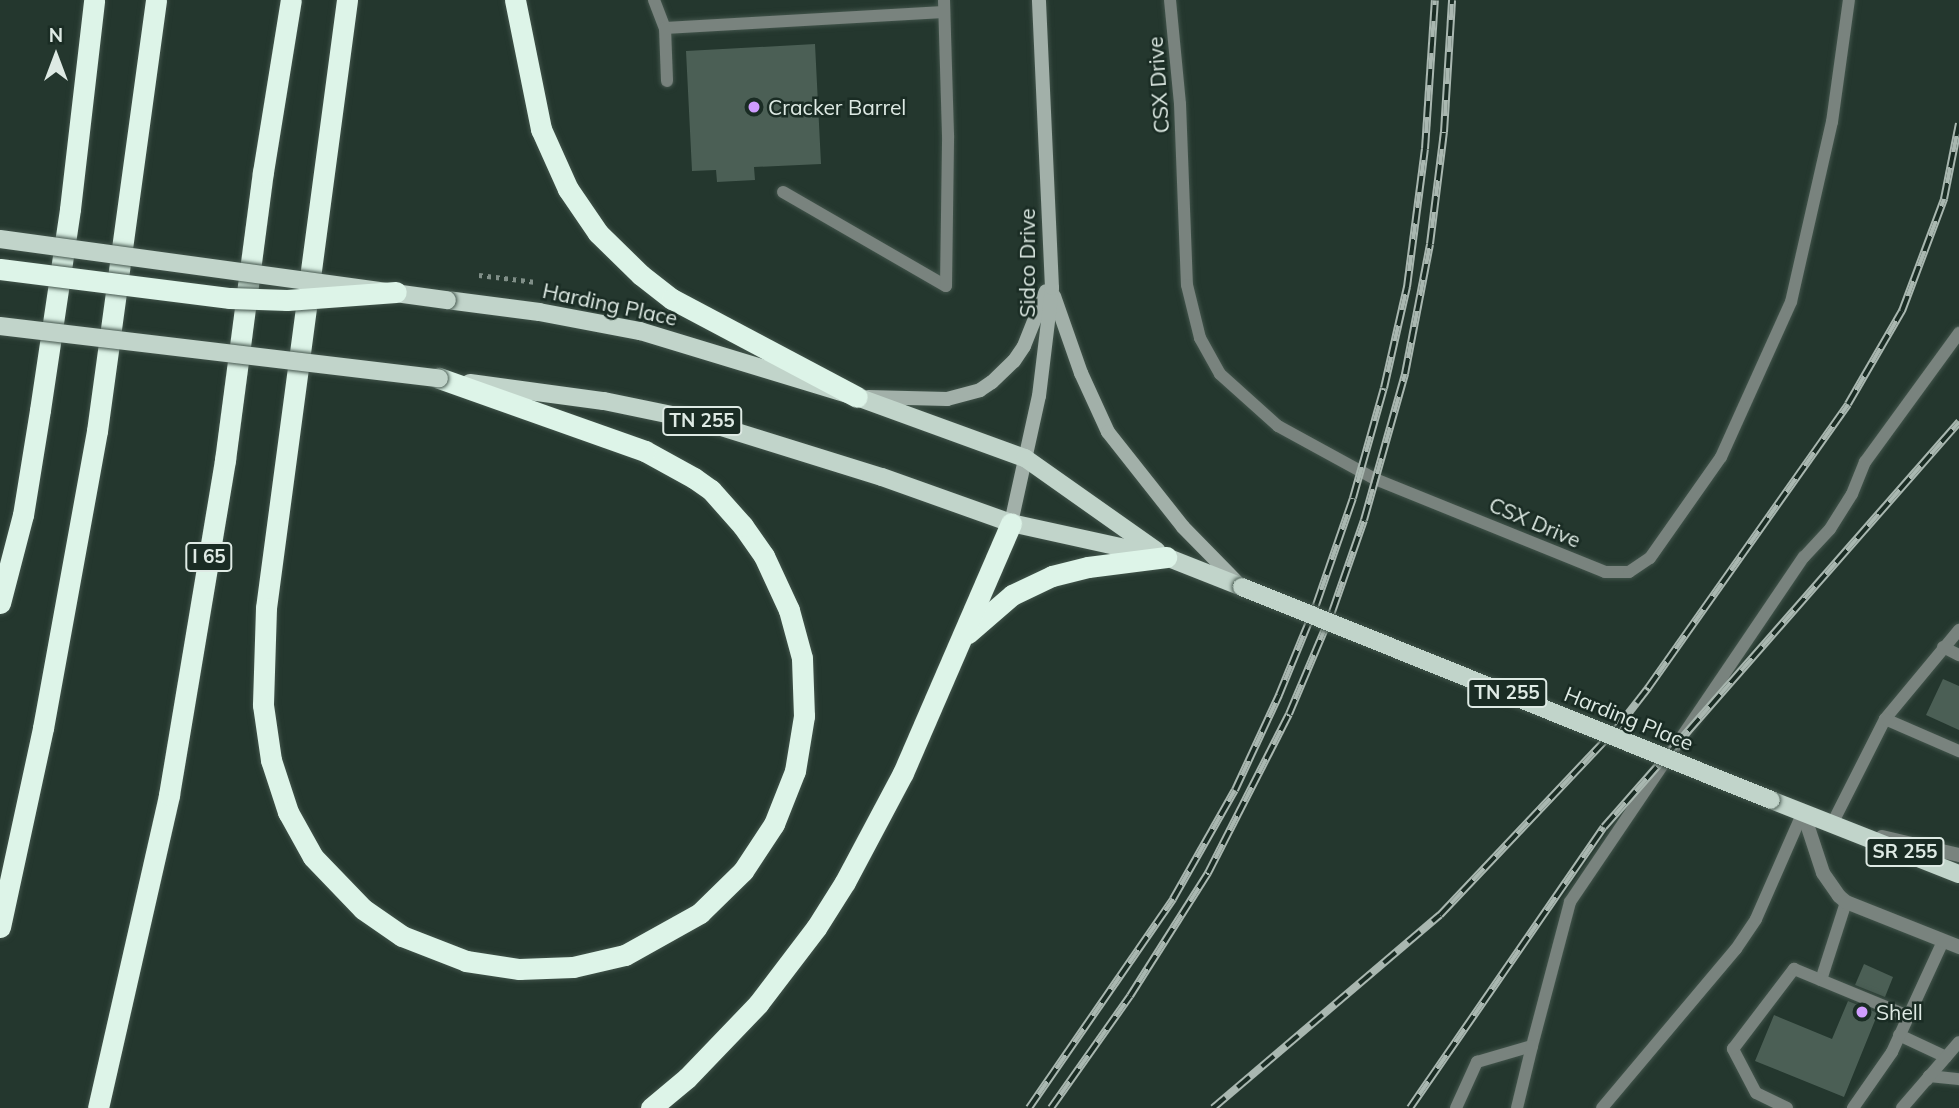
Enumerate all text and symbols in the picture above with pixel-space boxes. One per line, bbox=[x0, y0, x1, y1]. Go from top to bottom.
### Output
north arrow bbox=[21, 21, 91, 91]
text: N bbox=[49, 23, 63, 47]
street label: CSX Drive bbox=[1142, 36, 1174, 134]
place label: Cracker Barrel bbox=[768, 94, 906, 120]
marker: Cracker Barrel bbox=[746, 99, 762, 115]
street label: Sidco Drive bbox=[1014, 208, 1040, 318]
street label: Harding Place bbox=[540, 277, 680, 331]
road number: TN 255 bbox=[662, 406, 742, 436]
street label: CSX Drive bbox=[1485, 491, 1585, 553]
road number: I 65 bbox=[184, 542, 234, 572]
road number: TN 255 bbox=[1467, 678, 1547, 708]
street label: Harding Place bbox=[1561, 681, 1697, 755]
road number: SR 255 bbox=[1865, 836, 1945, 867]
place label: Shell bbox=[1876, 999, 1923, 1025]
marker: Shell bbox=[1854, 1004, 1870, 1020]

